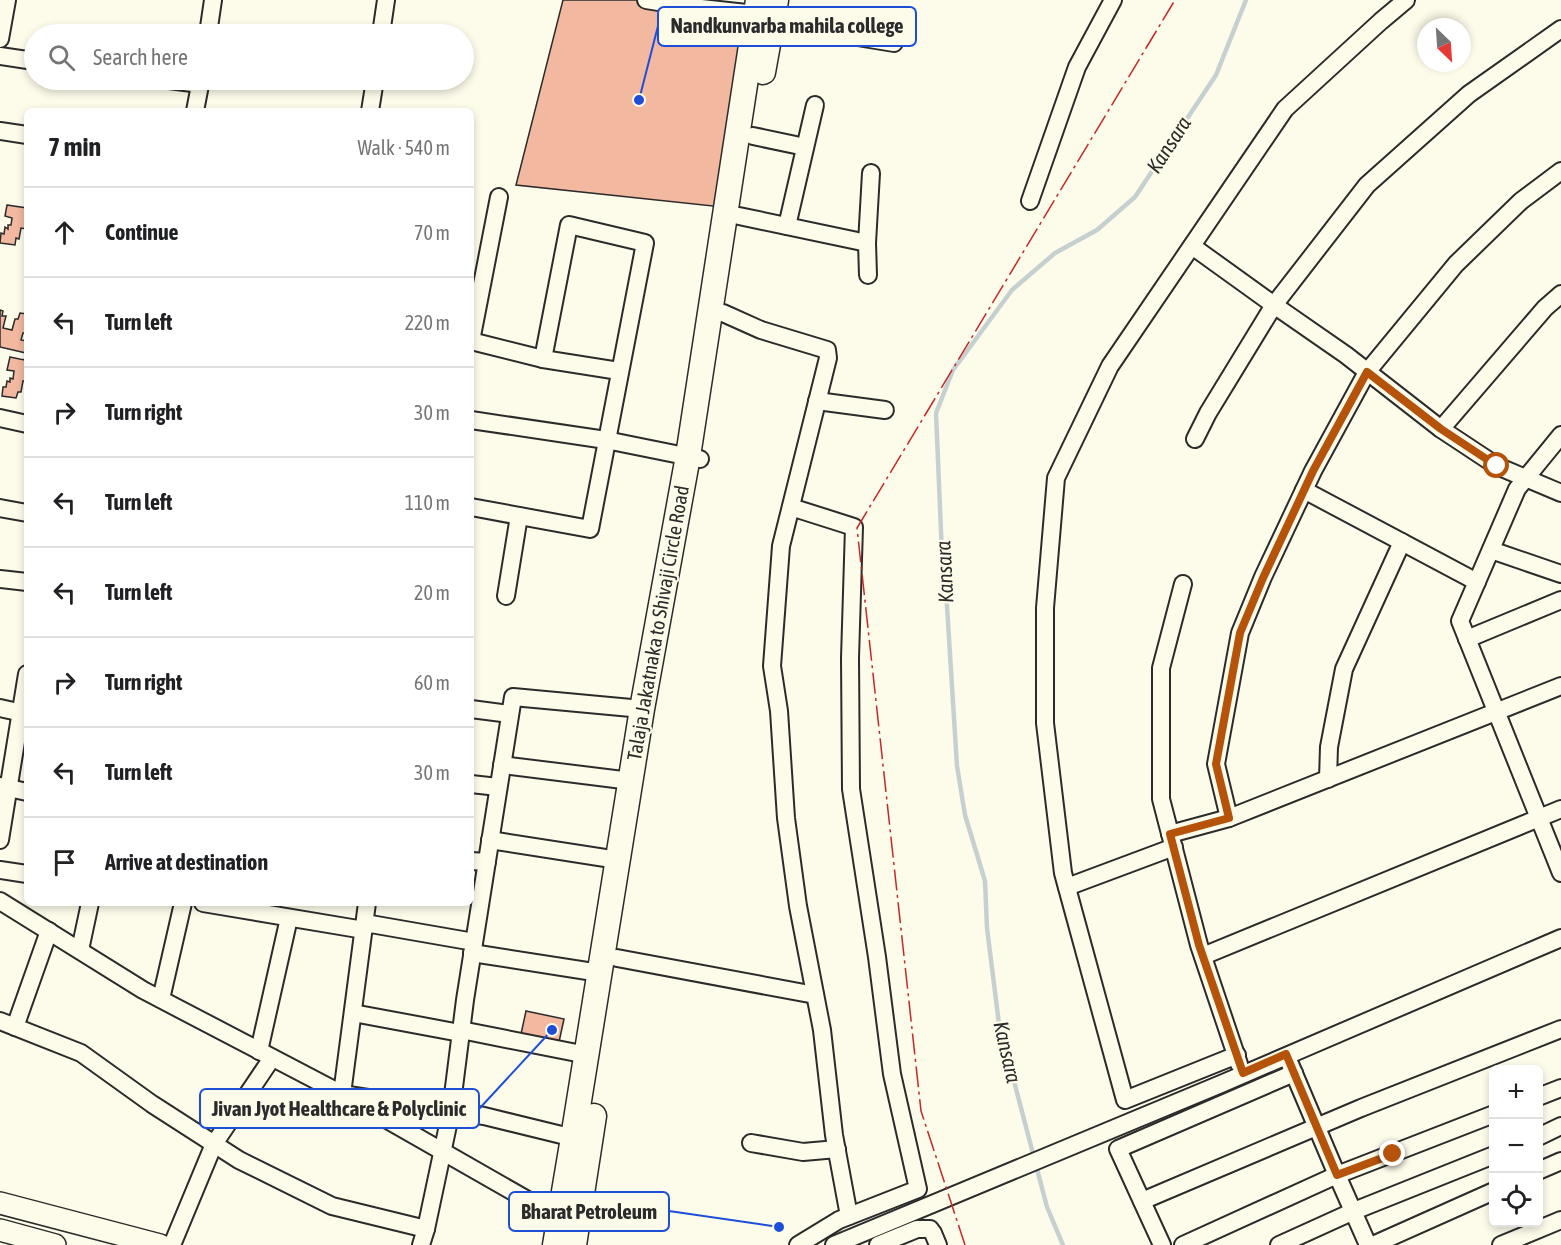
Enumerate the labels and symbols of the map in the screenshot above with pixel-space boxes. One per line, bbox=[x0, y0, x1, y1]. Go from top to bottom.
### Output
callout: Nandkunvarba mahila college bbox=[658, 7, 916, 46]
text: Nandkunvarba mahila college bbox=[670, 13, 904, 37]
north arrow bbox=[1417, 18, 1471, 72]
water label: Kansara bbox=[1141, 112, 1195, 177]
route start bbox=[1483, 452, 1509, 478]
street label: Talaja Jakatnaka to Shivaji Circle Road bbox=[622, 484, 693, 762]
water label: Kansara bbox=[930, 540, 958, 604]
water label: Kansara bbox=[989, 1019, 1027, 1085]
callout: Jivan Jyot Healthcare & Polyclinic bbox=[200, 1089, 479, 1128]
text: Jivan Jyot Healthcare & Polyclinic bbox=[211, 1096, 467, 1120]
route end bbox=[1379, 1140, 1405, 1166]
callout: Bharat Petroleum bbox=[509, 1192, 669, 1231]
text: Bharat Petroleum bbox=[521, 1199, 657, 1223]

